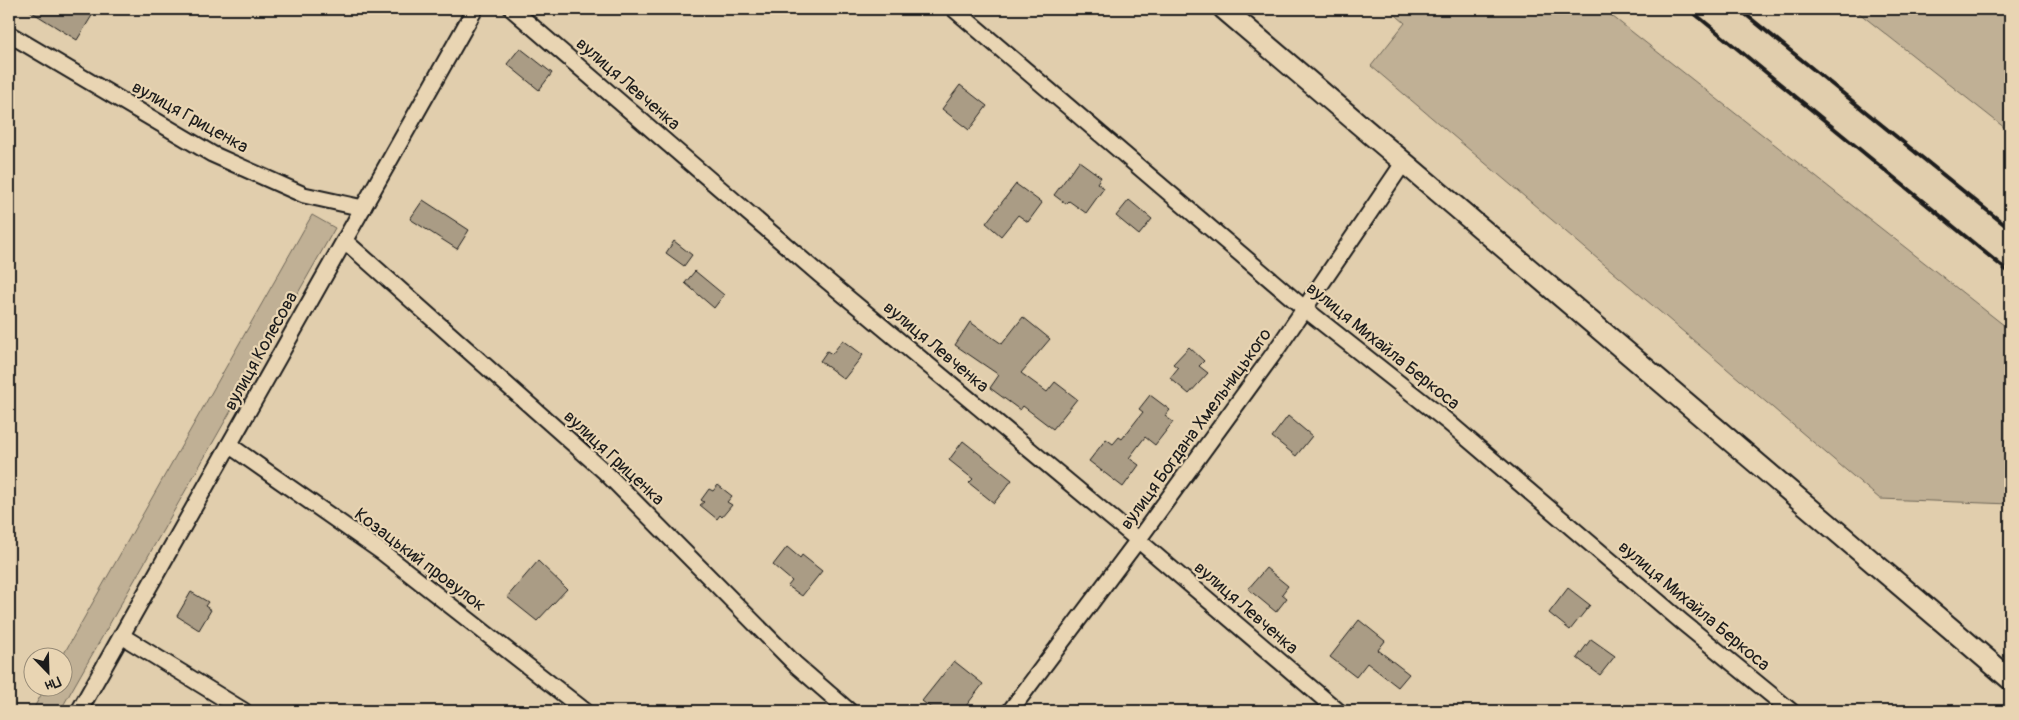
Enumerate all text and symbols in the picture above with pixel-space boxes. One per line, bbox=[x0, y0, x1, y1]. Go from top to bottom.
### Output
street label: вулиця Левченка bbox=[571, 32, 685, 136]
street label: вулиця Гриценка bbox=[128, 76, 252, 158]
street label: вулиця Михайла Беркоса bbox=[1302, 277, 1464, 415]
street label: вулиця Колесова bbox=[219, 288, 303, 414]
street label: вулиця Левченка bbox=[879, 296, 993, 398]
street label: вулиця Богдана Хмельницького bbox=[1115, 323, 1277, 534]
street label: вулиця Гриценка bbox=[559, 405, 669, 511]
street label: Козацький провулок bbox=[350, 503, 490, 617]
street label: вулиця Михайла Беркоса bbox=[1613, 536, 1775, 676]
street label: вулиця Левченка bbox=[1189, 556, 1303, 660]
north arrow bbox=[22, 648, 72, 698]
text: Пн bbox=[42, 673, 63, 694]

